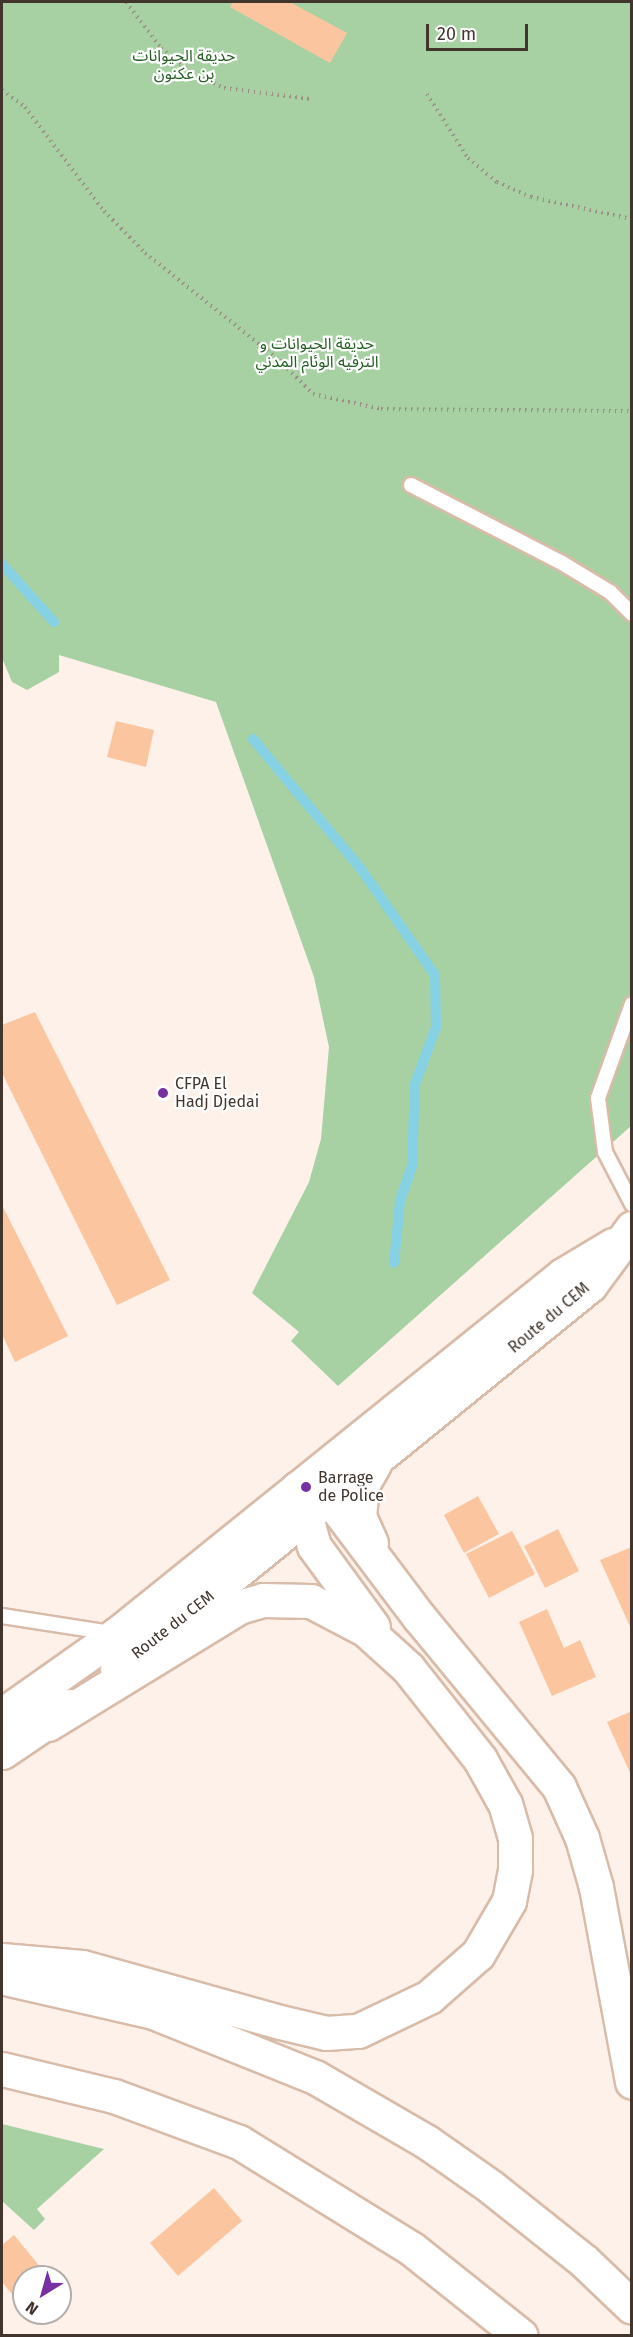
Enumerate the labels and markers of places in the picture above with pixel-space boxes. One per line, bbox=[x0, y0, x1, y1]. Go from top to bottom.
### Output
place label: CFPA El Hadj Djedai bbox=[175, 1074, 259, 1112]
marker: CFPA El Hadj Djedai bbox=[156, 1086, 170, 1100]
place label: Barrage de Police bbox=[318, 1468, 384, 1506]
marker: Barrage de Police bbox=[299, 1480, 313, 1494]

